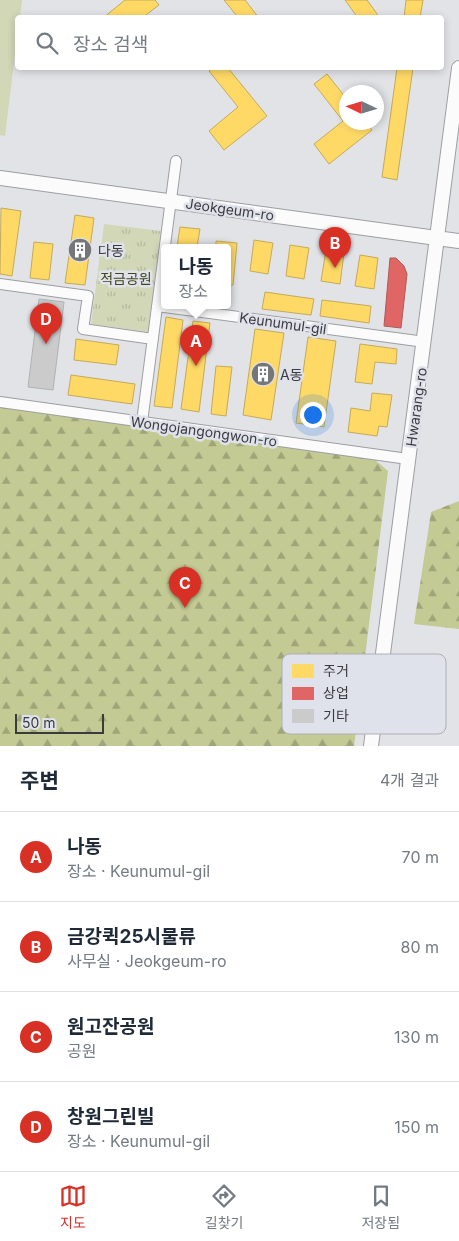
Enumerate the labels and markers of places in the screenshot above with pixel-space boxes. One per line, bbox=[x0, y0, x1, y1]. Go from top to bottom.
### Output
pin: B bbox=[319, 227, 351, 268]
building icon: 다동 bbox=[67, 237, 93, 263]
place label: 다동 bbox=[98, 242, 124, 259]
pin: D bbox=[30, 303, 62, 344]
pin: A bbox=[180, 325, 212, 366]
building icon: A동 bbox=[250, 361, 276, 387]
place label: A동 bbox=[280, 366, 303, 383]
pin: C bbox=[169, 567, 201, 608]

